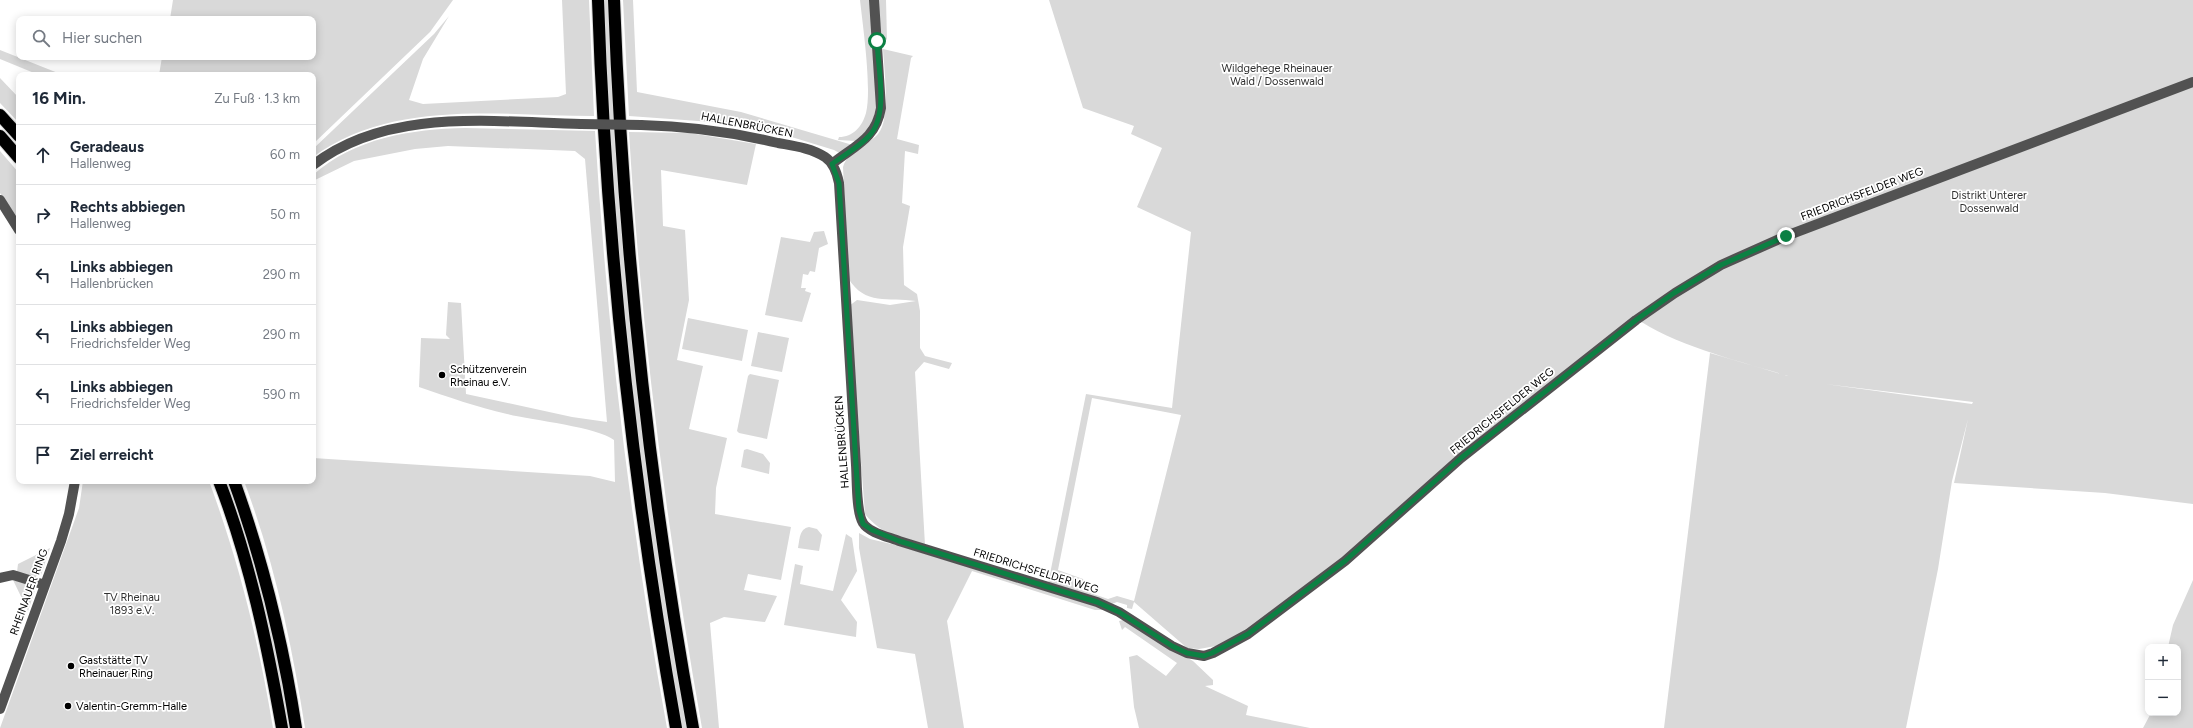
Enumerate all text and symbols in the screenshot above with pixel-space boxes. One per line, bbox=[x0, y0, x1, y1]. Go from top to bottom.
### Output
search box bbox=[16, 16, 316, 60]
icon: search bbox=[30, 27, 52, 49]
text: Hier suchen bbox=[62, 29, 142, 47]
route start bbox=[868, 32, 886, 50]
park label: Wildgehege Rheinauer Wald / Dossenwald bbox=[1222, 62, 1333, 88]
text: 16 Min. bbox=[32, 88, 86, 108]
text: Zu Fuß · 1.3 km bbox=[214, 91, 300, 106]
street label: HALLENBRÜCKEN bbox=[700, 109, 794, 140]
text: Geradeaus bbox=[70, 138, 144, 156]
icon: ahead bbox=[32, 144, 54, 166]
text: 60 m bbox=[270, 147, 300, 162]
text: Hallenweg bbox=[70, 156, 131, 171]
street label: FRIEDRICHSFELDER WEG bbox=[1799, 165, 1925, 223]
park label: Distrikt Unterer Dossenwald bbox=[1951, 189, 2027, 215]
text: Rechts abbiegen bbox=[70, 198, 185, 216]
icon: right bbox=[32, 204, 54, 226]
text: 50 m bbox=[270, 207, 300, 222]
text: Hallenweg bbox=[70, 216, 131, 231]
route end bbox=[1777, 227, 1795, 245]
text: Links abbiegen bbox=[70, 258, 173, 276]
icon: left bbox=[32, 264, 54, 286]
text: 290 m bbox=[263, 267, 300, 282]
text: Hallenbrücken bbox=[70, 276, 153, 291]
text: Links abbiegen bbox=[70, 318, 173, 336]
icon: left bbox=[32, 324, 54, 346]
text: 290 m bbox=[263, 327, 300, 342]
text: Friedrichsfelder Weg bbox=[70, 336, 191, 351]
place label: Schützenverein Rheinau e.V. bbox=[450, 363, 527, 389]
street label: FRIEDRICHSFELDER WEG bbox=[1447, 365, 1557, 457]
marker: Schützenverein Rheinau e.V. bbox=[437, 370, 447, 380]
text: Links abbiegen bbox=[70, 378, 173, 396]
icon: left bbox=[32, 384, 54, 406]
text: 590 m bbox=[263, 387, 300, 402]
street label: HALLENBRÜCKEN bbox=[831, 395, 852, 489]
text: Friedrichsfelder Weg bbox=[70, 396, 191, 411]
icon: arrive bbox=[32, 444, 54, 466]
text: Ziel erreicht bbox=[70, 446, 154, 464]
street label: FRIEDRICHSFELDER WEG bbox=[972, 546, 1100, 596]
street label: RHEINAUER RING bbox=[7, 547, 51, 637]
park label: TV Rheinau 1893 e.V. bbox=[104, 591, 160, 617]
map controls bbox=[2145, 644, 2181, 716]
button: + bbox=[2145, 644, 2181, 680]
place label: Gaststätte TV Rheinauer Ring bbox=[79, 654, 153, 680]
marker: Gaststätte TV Rheinauer Ring bbox=[66, 661, 76, 671]
button: − bbox=[2145, 680, 2181, 716]
place label: Valentin-Gremm-Halle bbox=[76, 700, 187, 713]
marker: Valentin-Gremm-Halle bbox=[63, 701, 73, 711]

